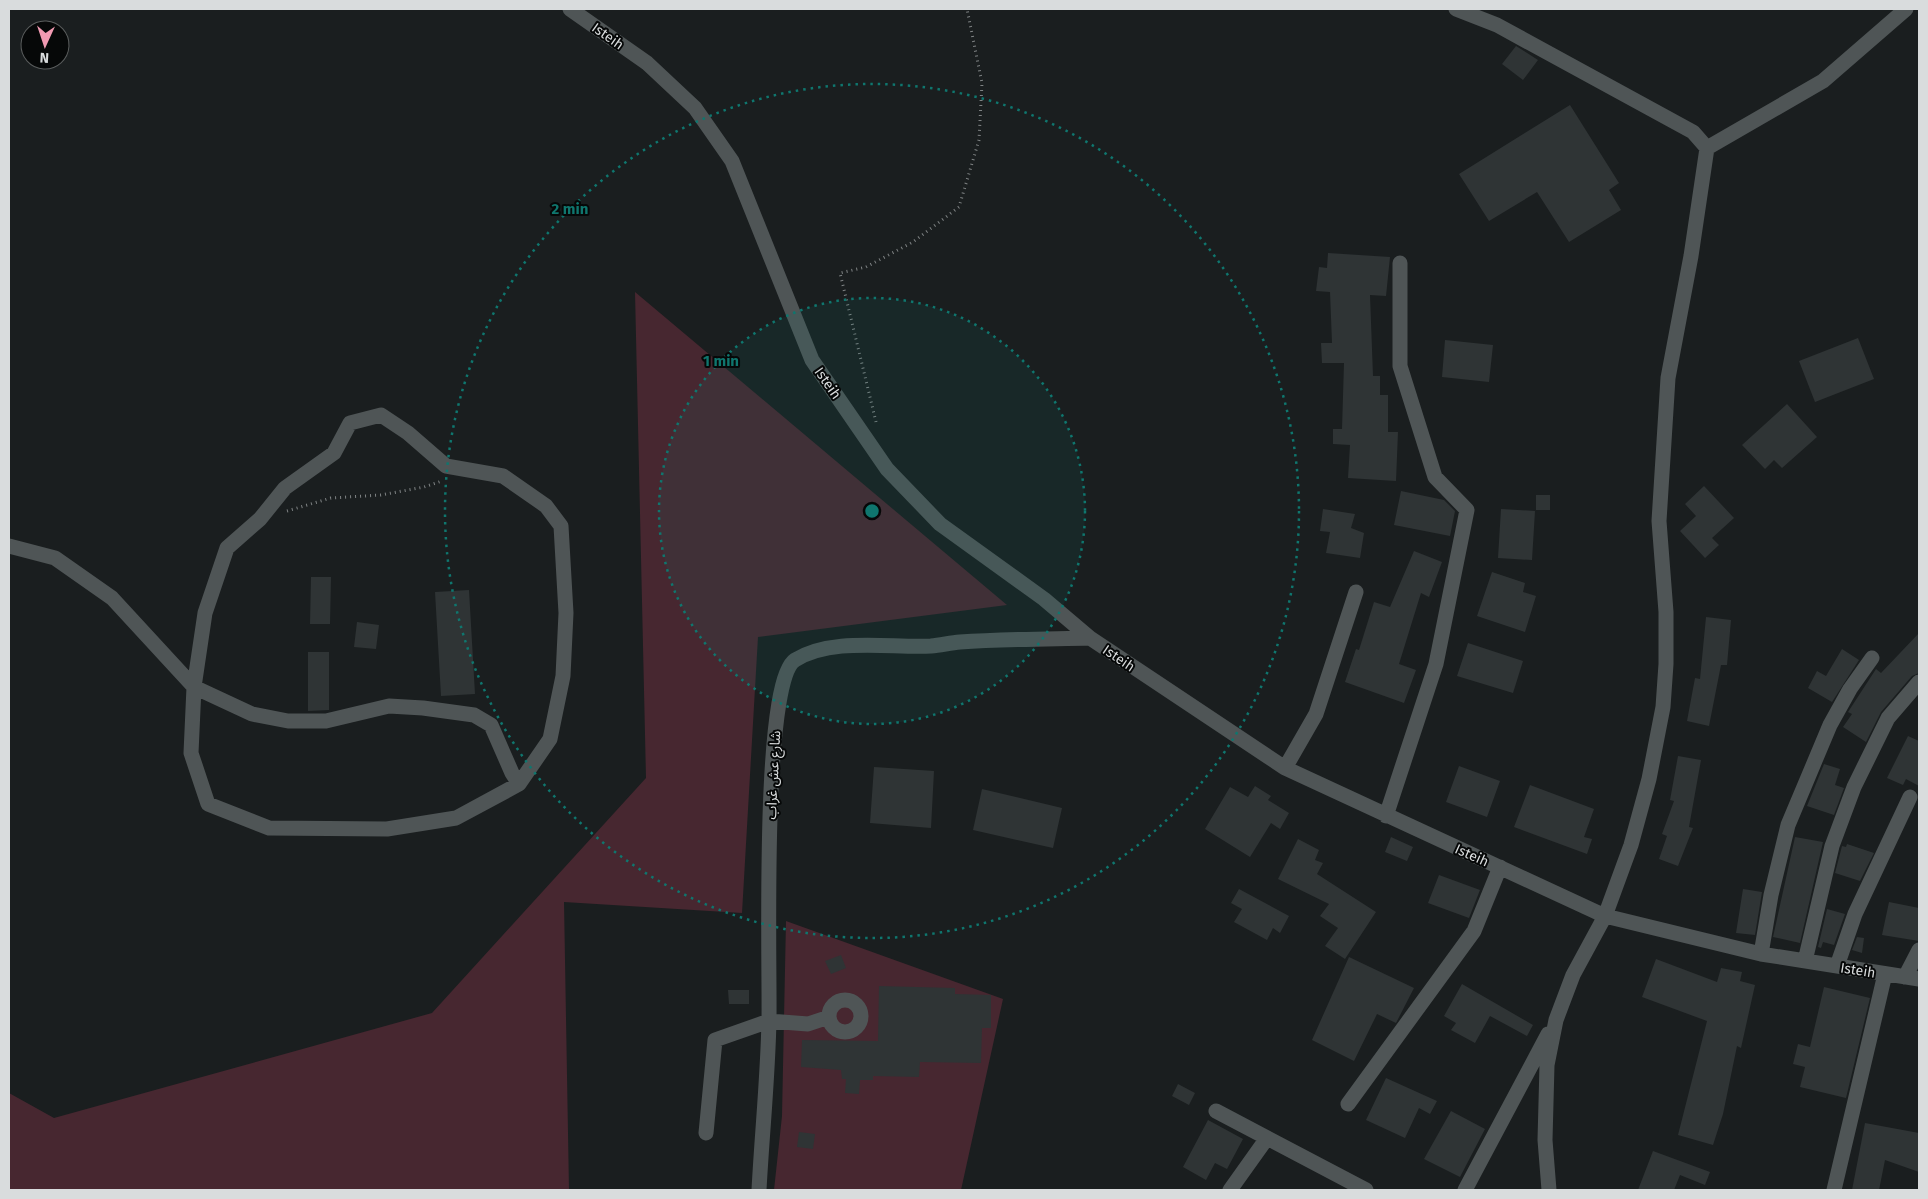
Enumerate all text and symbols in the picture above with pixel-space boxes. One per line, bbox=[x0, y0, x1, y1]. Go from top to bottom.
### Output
street label: Isteih bbox=[588, 19, 627, 53]
north arrow bbox=[20, 20, 70, 70]
text: N bbox=[39, 49, 49, 66]
text: 2 min bbox=[552, 200, 588, 218]
text: 1 min bbox=[703, 352, 739, 370]
street label: Isteih bbox=[811, 364, 845, 403]
centre of rings bbox=[863, 502, 881, 520]
street label: Isteih bbox=[1099, 641, 1138, 675]
street label: شارع عش غراب bbox=[763, 730, 786, 820]
street label: Isteih bbox=[1452, 841, 1491, 870]
street label: Isteih bbox=[1839, 959, 1877, 982]

